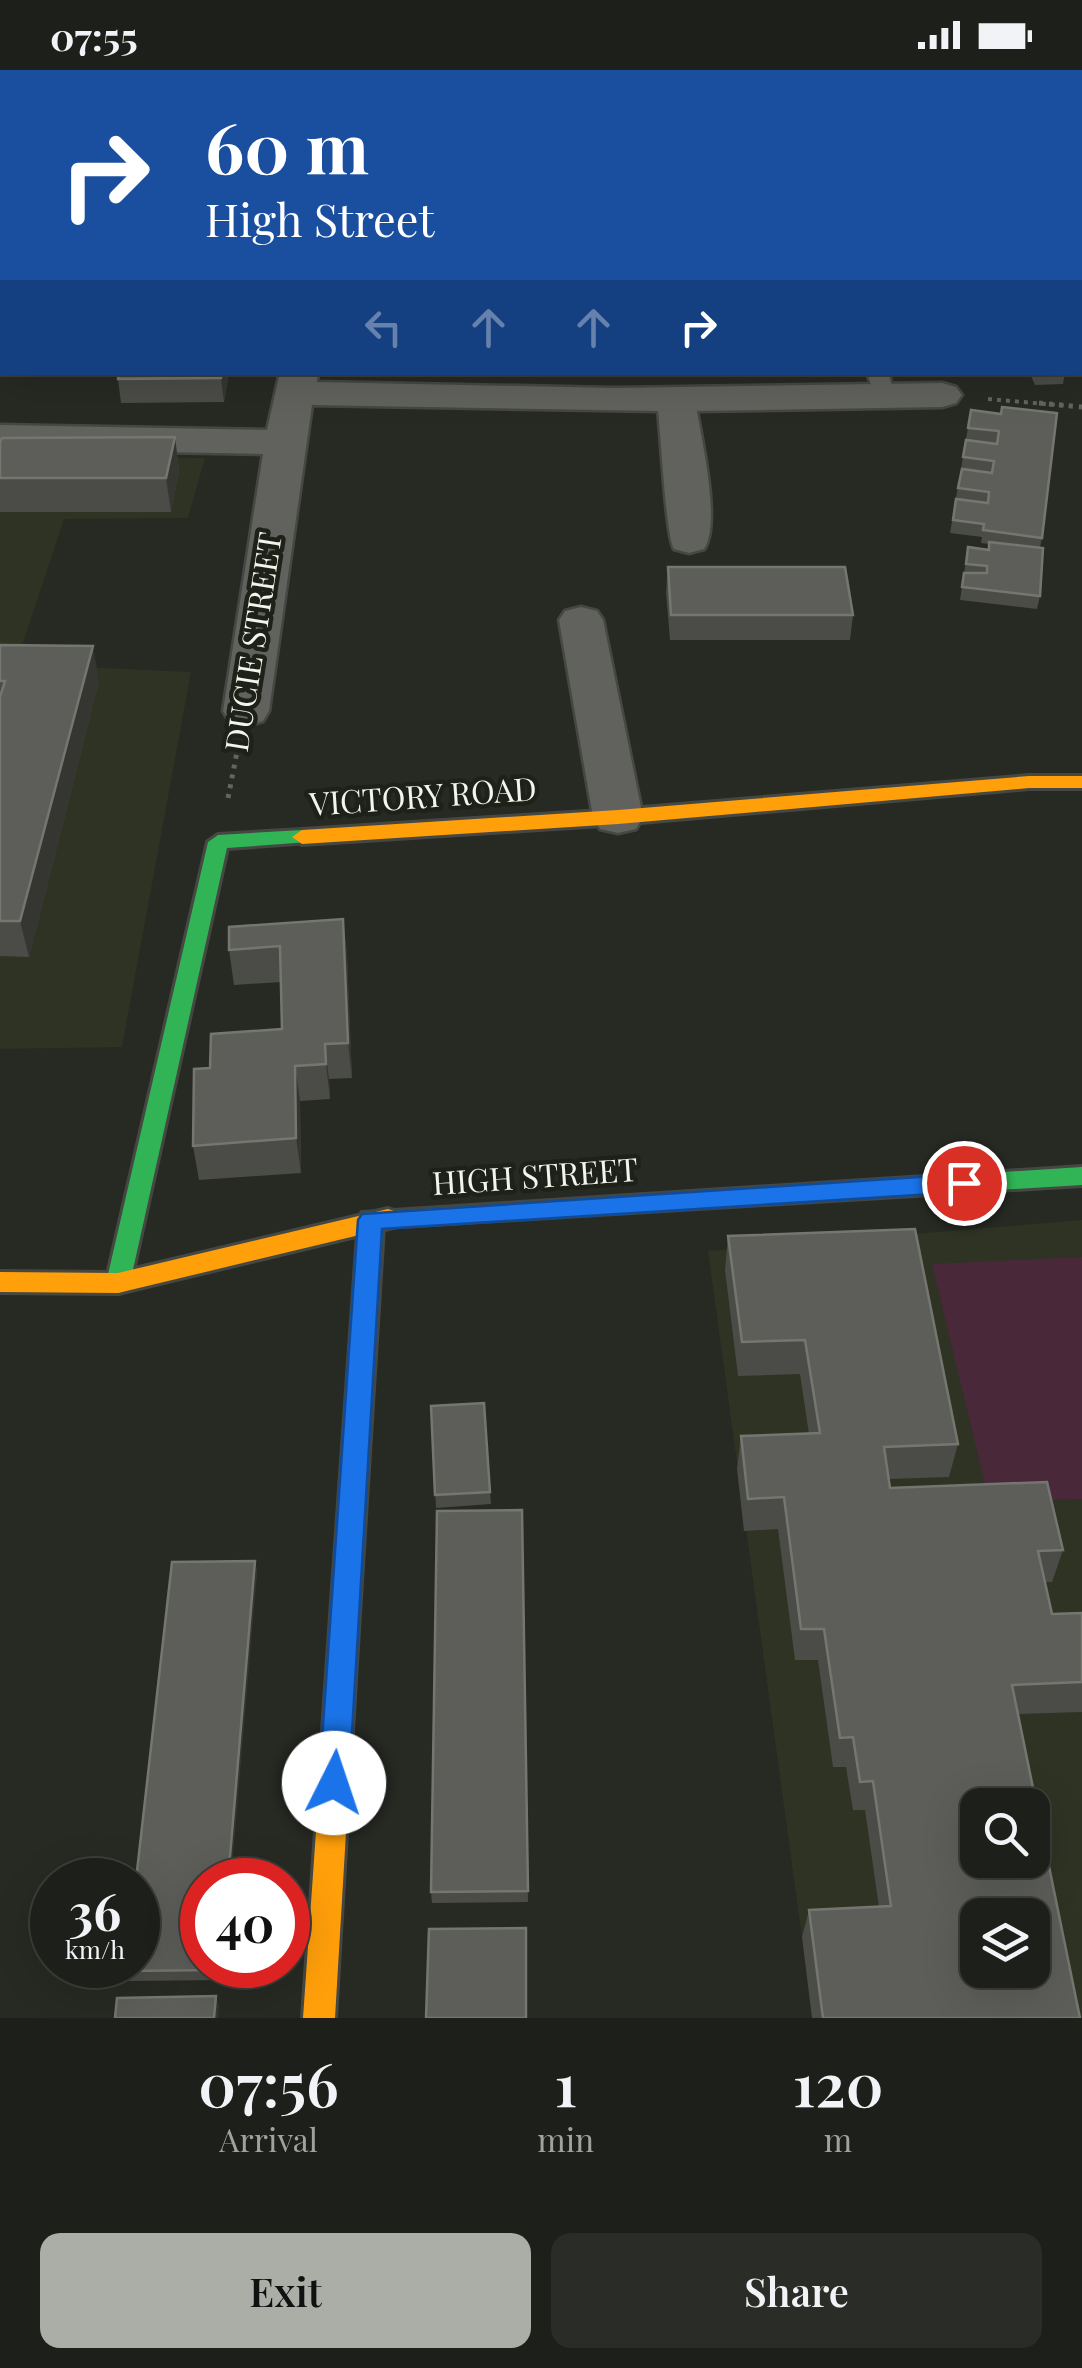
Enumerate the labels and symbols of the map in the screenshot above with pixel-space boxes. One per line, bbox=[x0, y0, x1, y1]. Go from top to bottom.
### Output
street label: DUCIE STREET bbox=[213, 529, 290, 754]
street label: VICTORY ROAD bbox=[307, 765, 538, 824]
pin bbox=[922, 1141, 1007, 1226]
street label: HIGH STREET bbox=[430, 1146, 639, 1203]
position arrow bbox=[282, 1731, 386, 1835]
speed limit sign: 40 bbox=[180, 1858, 310, 1988]

